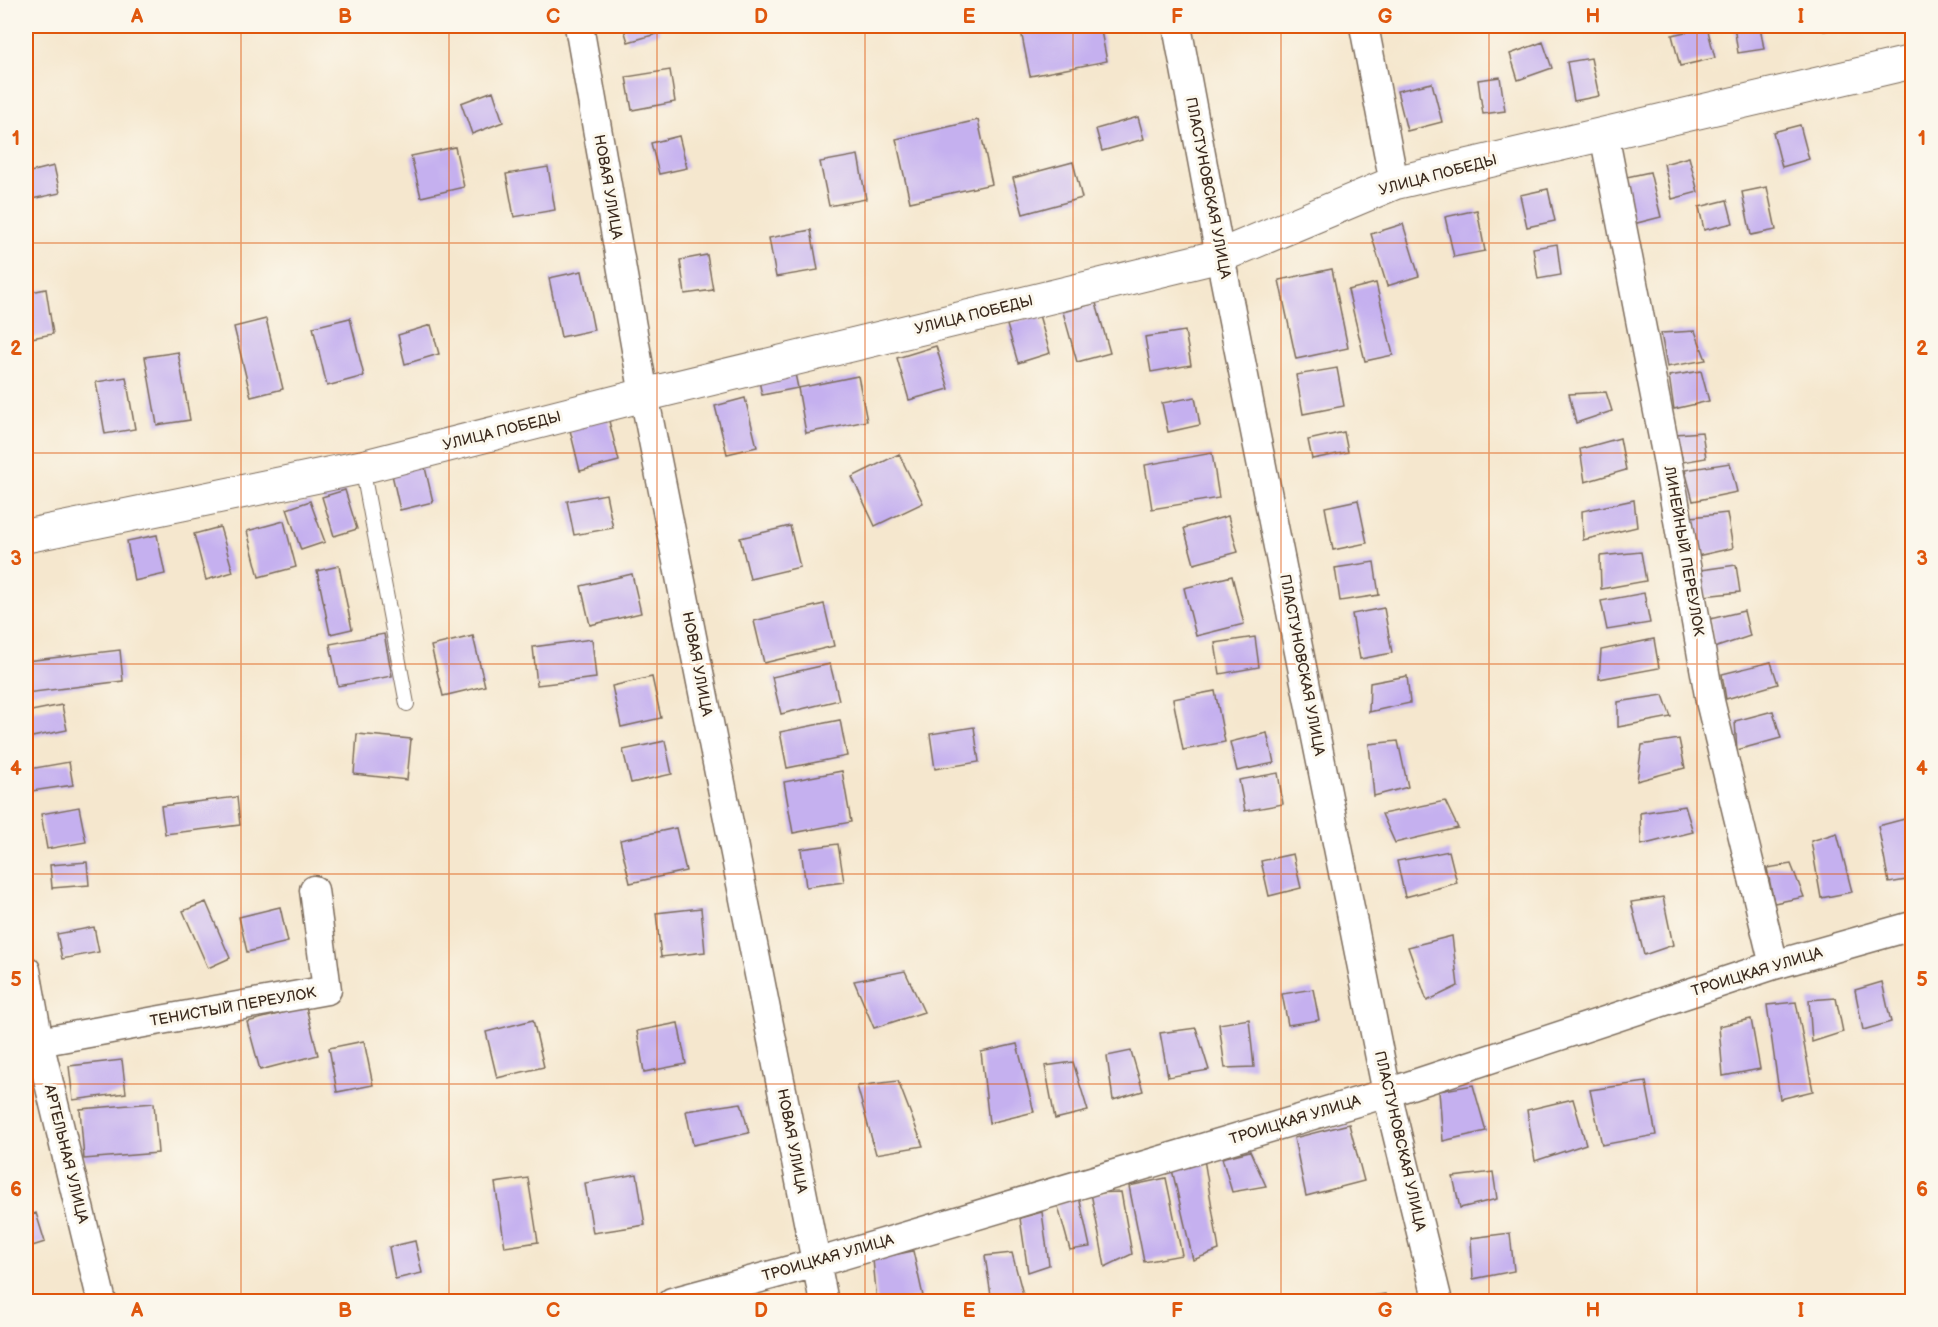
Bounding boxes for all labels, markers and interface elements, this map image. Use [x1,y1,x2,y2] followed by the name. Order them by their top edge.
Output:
[130,5,144,29] text: A
[338,5,352,29] text: B
[546,5,560,29] text: C
[754,5,768,29] text: D
[963,5,976,29] text: E
[1171,5,1183,29] text: F
[1378,5,1393,29] text: G
[1586,5,1600,29] text: H
[1798,5,1804,29] text: I
[1181,96,1235,281] street label: ПЛАСТУНОВСКАЯ УЛИЦА
[12,127,20,151] text: 1
[1918,127,1926,151] text: 1
[589,133,627,242] street label: НОВАЯ УЛИЦА
[1377,150,1499,200] street label: УЛИЦА ПОБЕДЫ
[913,291,1035,339] street label: УЛИЦА ПОБЕДЫ
[10,337,22,361] text: 2
[1916,337,1928,361] text: 2
[441,407,563,455] street label: УЛИЦА ПОБЕДЫ
[1660,463,1708,638] street label: ЛИНЕЙНЫЙ ПЕРЕУЛОК
[10,547,22,571] text: 3
[1916,547,1928,571] text: 3
[1275,573,1329,758] street label: ПЛАСТУНОВСКАЯ УЛИЦА
[678,610,717,719] street label: НОВАЯ УЛИЦА
[10,757,22,781] text: 4
[1916,757,1928,781] text: 4
[1689,943,1826,1001] street label: ТРОИЦКАЯ УЛИЦА
[10,968,22,992] text: 5
[1916,968,1928,992] text: 5
[149,983,318,1031] street label: ТЕНИСТЫЙ ПЕРЕУЛОК
[1370,1049,1430,1234] street label: ПЛАСТУНОВСКАЯ УЛИЦА
[39,1082,93,1226] street label: АРТЕЛЬНАЯ УЛИЦА
[773,1087,812,1196] street label: НОВАЯ УЛИЦА
[1227,1091,1364,1149] street label: ТРОИЦКАЯ УЛИЦА
[10,1178,22,1202] text: 6
[1916,1178,1928,1202] text: 6
[760,1230,897,1286] street label: ТРОИЦКАЯ УЛИЦА
[130,1299,144,1323] text: A
[338,1299,352,1323] text: B
[546,1299,560,1323] text: C
[754,1299,768,1323] text: D
[963,1299,976,1323] text: E
[1171,1299,1183,1323] text: F
[1378,1299,1393,1323] text: G
[1586,1299,1600,1323] text: H
[1798,1299,1804,1323] text: I

